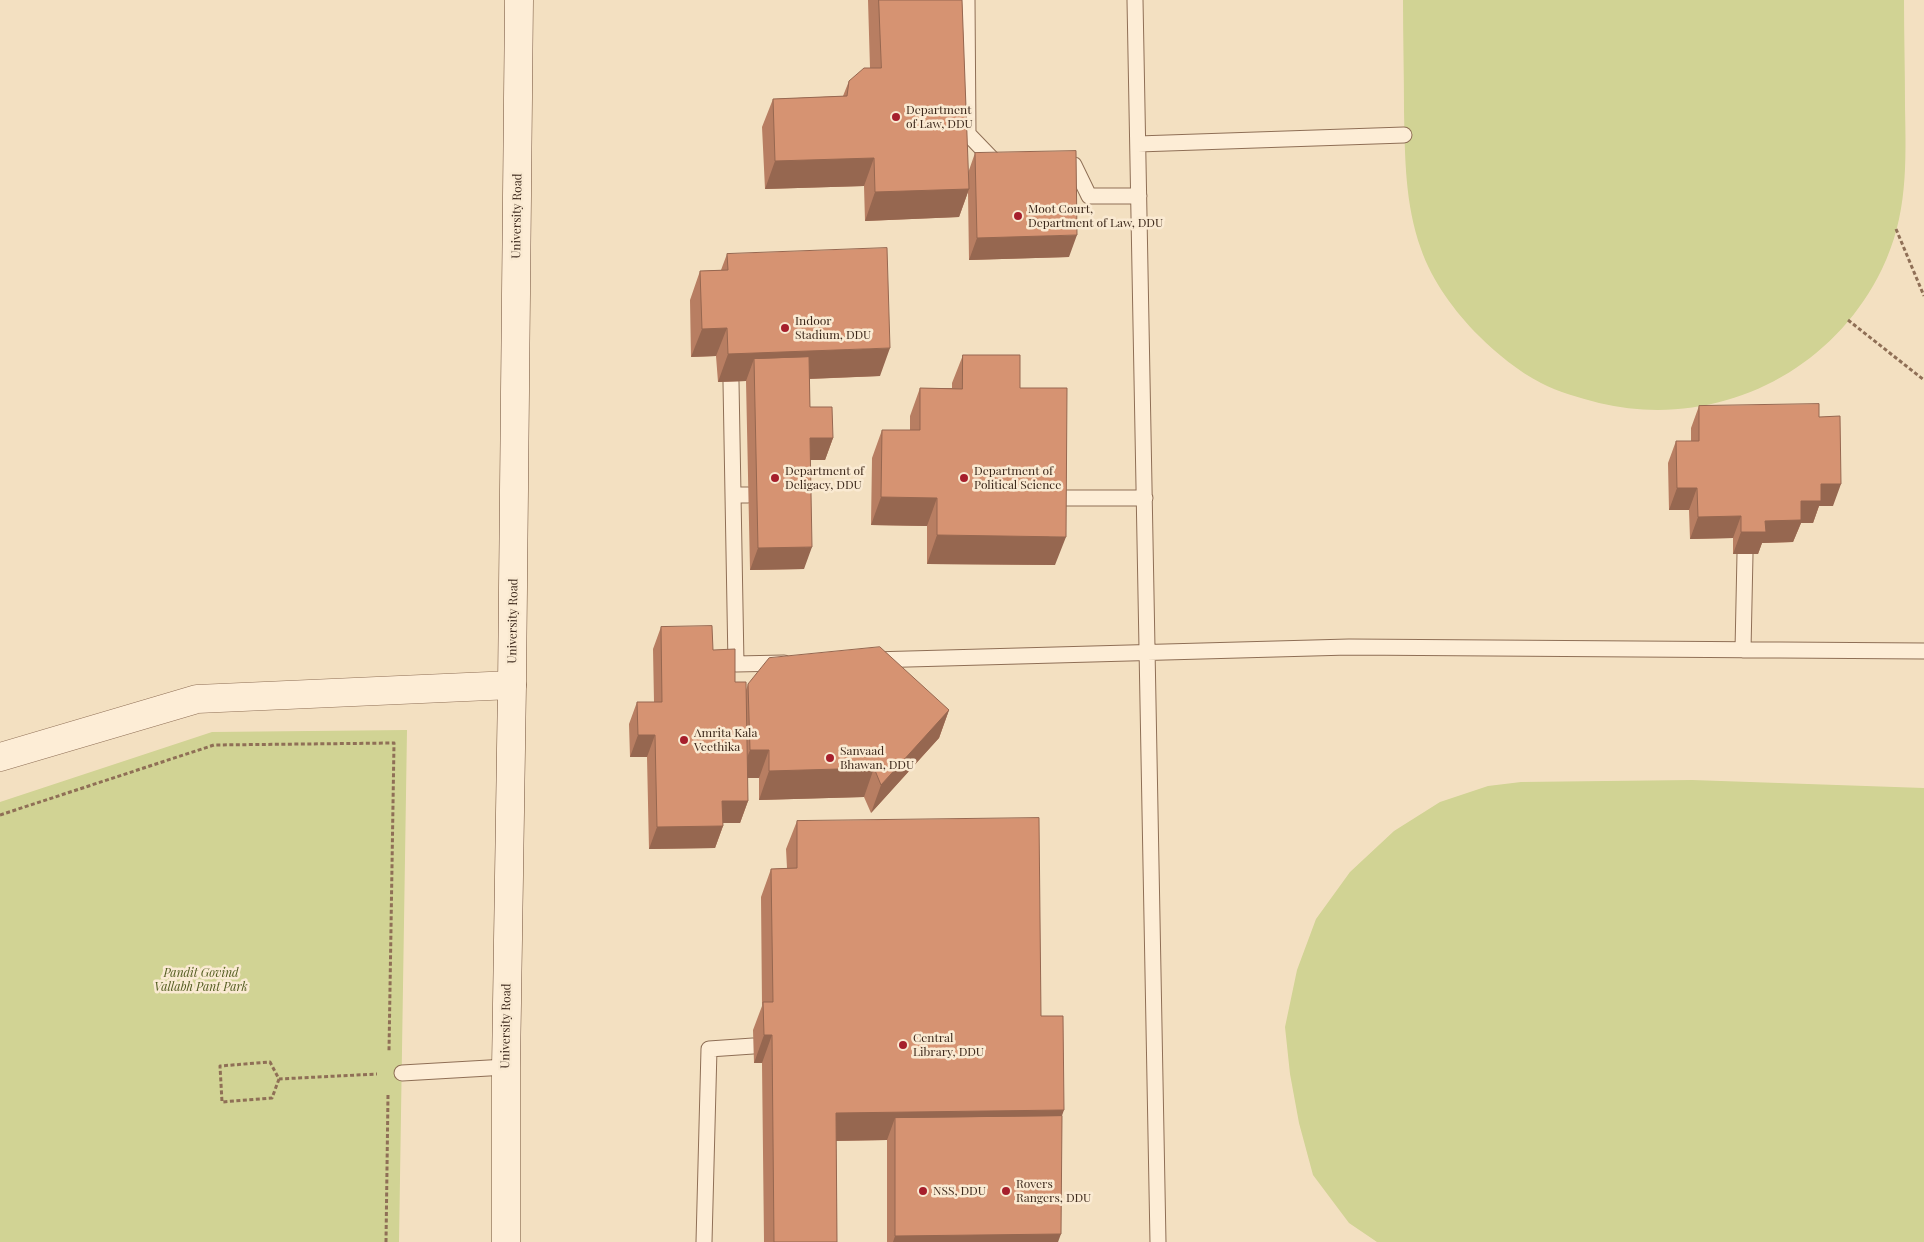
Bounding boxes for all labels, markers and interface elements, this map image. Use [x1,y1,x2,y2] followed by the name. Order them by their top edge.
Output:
[906,103,973,131] place label: Department of Law, DDU
[890,111,902,123] marker: Department of Law, DDU
[509,173,525,259] street label: University Road
[1028,202,1163,230] place label: Moot Court, Department of Law, DDU
[1012,210,1024,222] marker: Moot Court, Department of Law, DDU
[795,314,871,342] place label: Indoor Stadium, DDU
[779,322,791,334] marker: Indoor Stadium, DDU
[785,464,864,492] place label: Department of Deligacy, DDU
[974,464,1061,492] place label: Department of Political Science
[769,472,781,484] marker: Department of Deligacy, DDU
[958,472,970,484] marker: Department of Political Science
[505,578,521,664] street label: University Road
[694,726,758,754] place label: Amrita Kala Veethika
[678,734,690,746] marker: Amrita Kala Veethika
[840,744,914,772] place label: Sanvaad Bhawan, DDU
[824,752,836,764] marker: Sanvaad Bhawan, DDU
[154,966,248,994] park label: Pandit Govind Vallabh Pant Park
[498,983,514,1069] street label: University Road
[913,1031,984,1059] place label: Central Library, DDU
[897,1039,909,1051] marker: Central Library, DDU
[1016,1177,1091,1205] place label: Rovers Rangers, DDU
[933,1184,986,1198] place label: NSS, DDU
[917,1185,929,1197] marker: NSS, DDU
[1000,1185,1012,1197] marker: Rovers Rangers, DDU

